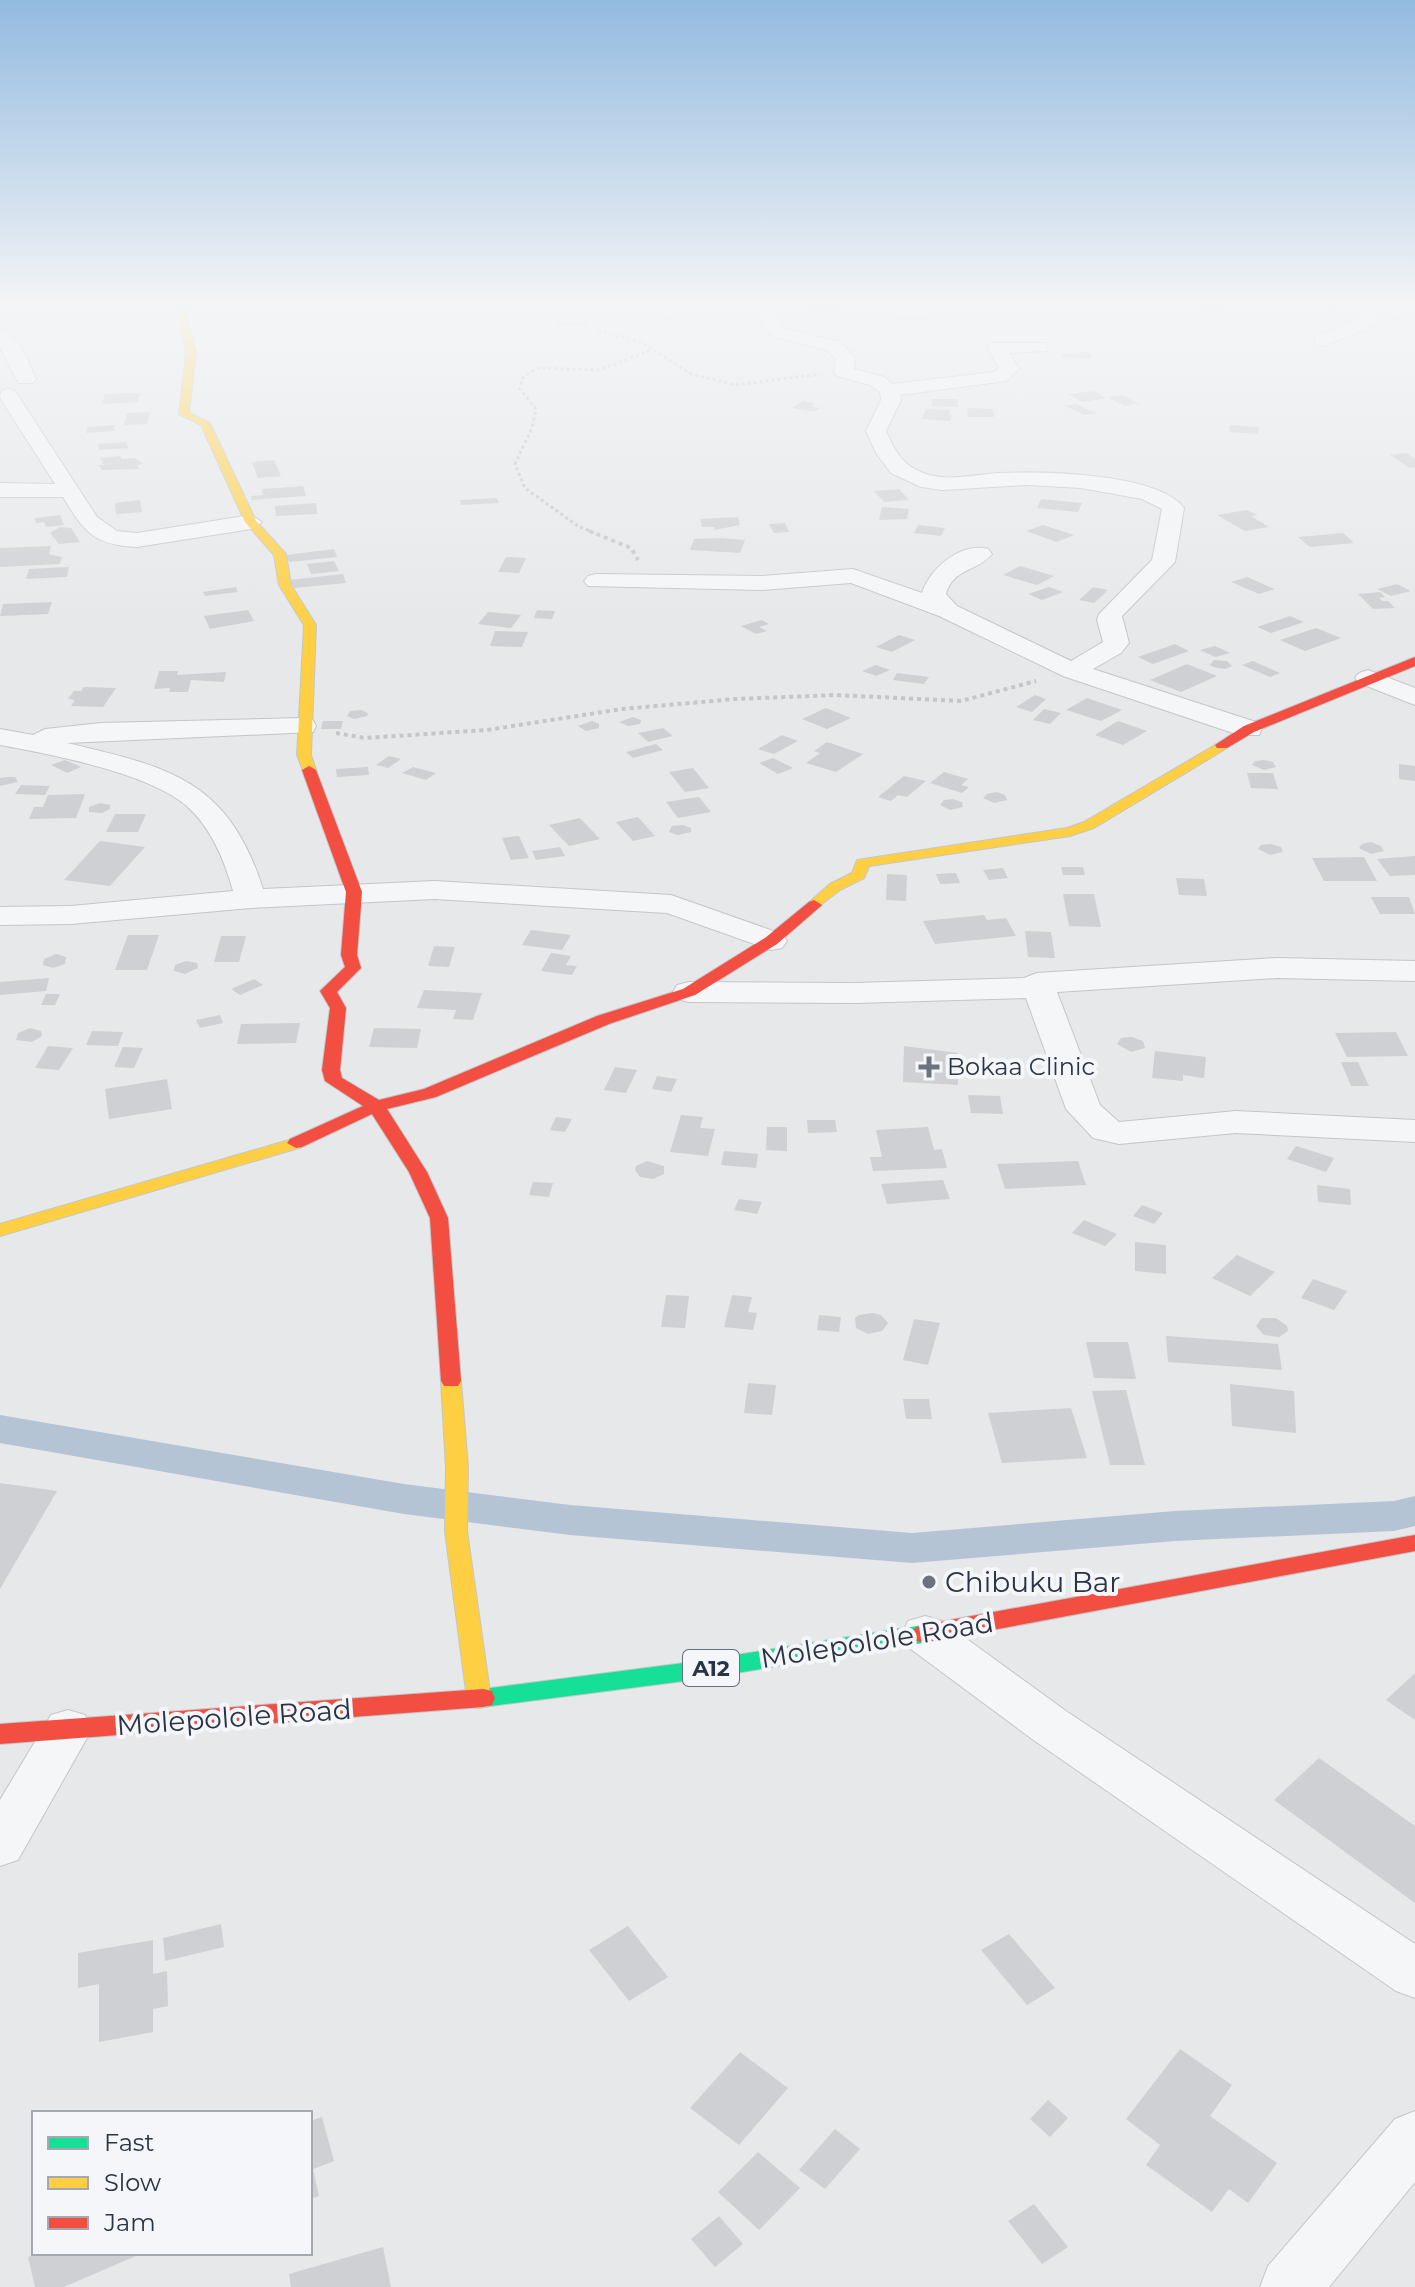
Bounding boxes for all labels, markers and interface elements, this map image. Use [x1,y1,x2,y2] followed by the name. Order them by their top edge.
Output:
[947,1052,1095,1081] place label: Bokaa Clinic
[918,1056,940,1078] marker: Bokaa Clinic
[945,1565,1121,1599] place label: Chibuku Bar
[920,1573,938,1591] marker: Chibuku Bar
[758,1605,996,1675] street label: Molepolole Road
[683,1650,739,1686] road number: A12
[115,1692,353,1742] street label: Molepolole Road
[32,2111,312,2255] legend
[104,2128,155,2157] text: Fast
[104,2168,161,2197] text: Slow
[103,2208,156,2237] text: Jam

